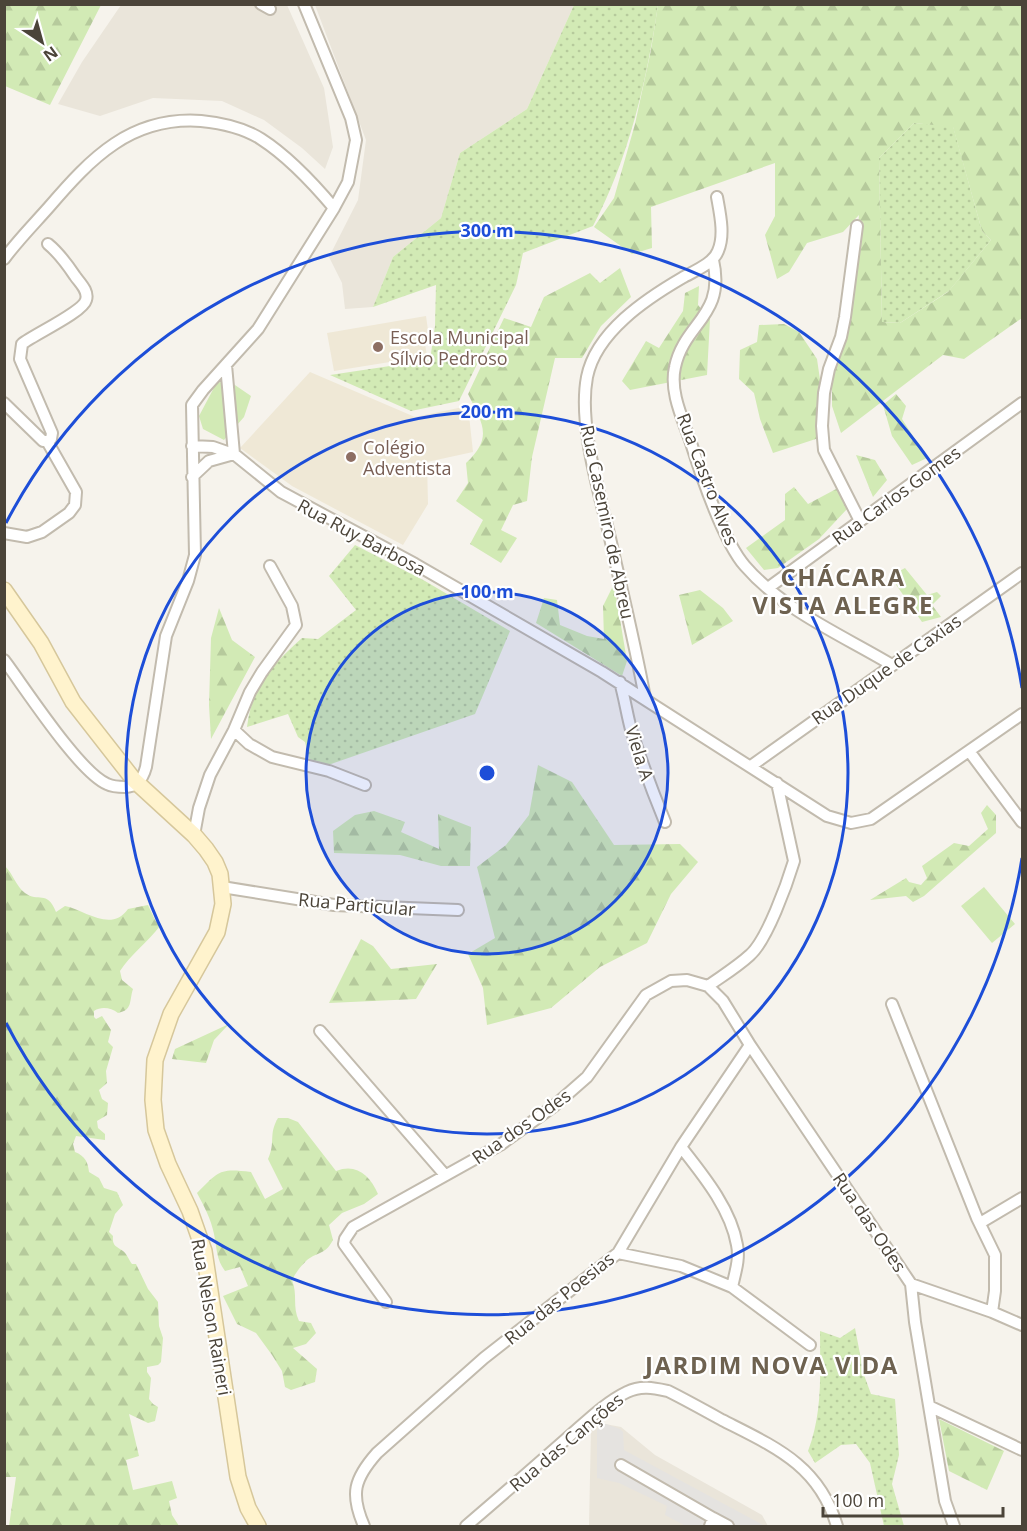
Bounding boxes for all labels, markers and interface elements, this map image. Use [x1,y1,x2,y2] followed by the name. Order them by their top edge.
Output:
[12,12,72,72] north arrow
[39,41,63,67] text: N
[460,218,514,242] text: 300 m
[390,325,529,370] place label: Escola Municipal Sílvio Pedroso
[371,340,385,354] marker: Escola Municipal Sílvio Pedroso
[460,399,514,423] text: 200 m
[672,410,744,548] street label: Rua Castro Alves
[576,423,640,621] street label: Rua Casemiro de Abreu
[363,435,452,480] place label: Colégio Adventista
[827,440,965,550] street label: Rua Carlos Gomes
[344,450,358,464] marker: Colégio Adventista
[294,493,430,581] street label: Rua Ruy Barbosa
[752,560,934,621] district label: CHÁCARA VISTA ALEGRE
[460,579,514,603] text: 100 m
[806,608,966,730] street label: Rua Duque de Caxias
[620,723,660,784] street label: Viela A
[477,763,497,783] centre of rings
[297,887,417,921] street label: Rua Particular
[467,1083,575,1169] street label: Rua dos Odes
[828,1168,912,1276] street label: Rua das Odes
[186,1237,238,1397] street label: Rua Nelson Raineri
[499,1246,619,1350] street label: Rua das Poesias
[643,1348,899,1381] district label: JARDIM NOVA VIDA
[504,1387,628,1497] street label: Rua das Canções
[823,1480,1003,1518] scale bar
[832,1488,884,1512] text: 100 m

